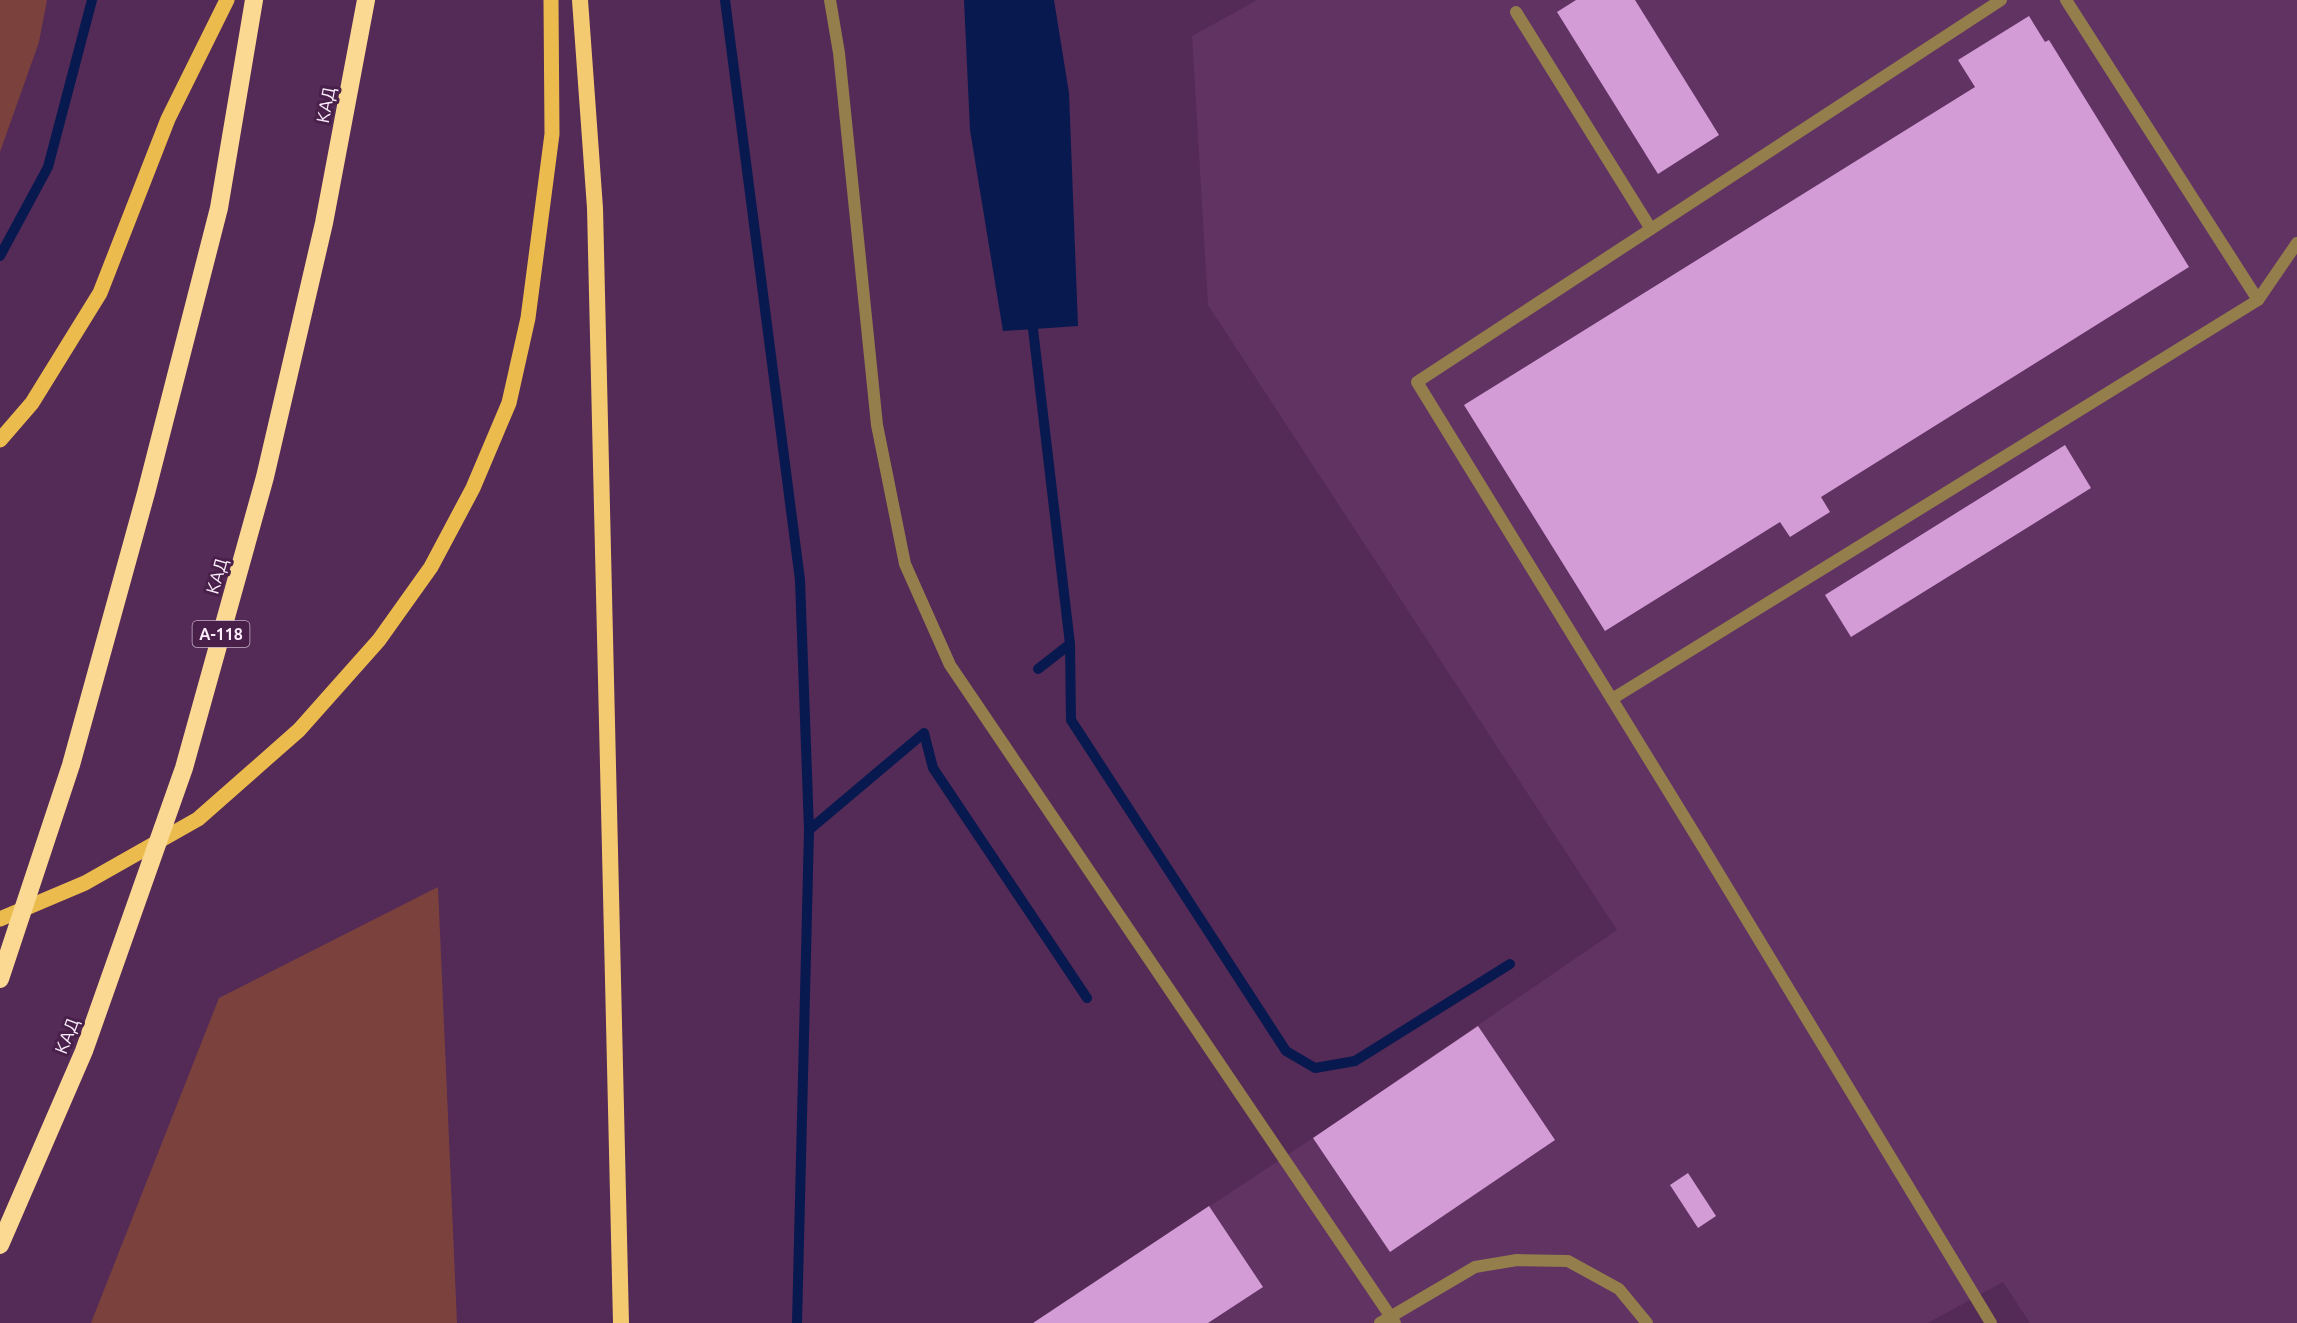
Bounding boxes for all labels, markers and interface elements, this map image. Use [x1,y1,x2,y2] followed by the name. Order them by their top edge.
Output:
[312,85,338,125] street label: КАД
[201,556,231,596] street label: КАД
[192,621,250,647] road number: А-118
[50,1016,82,1056] street label: КАД

